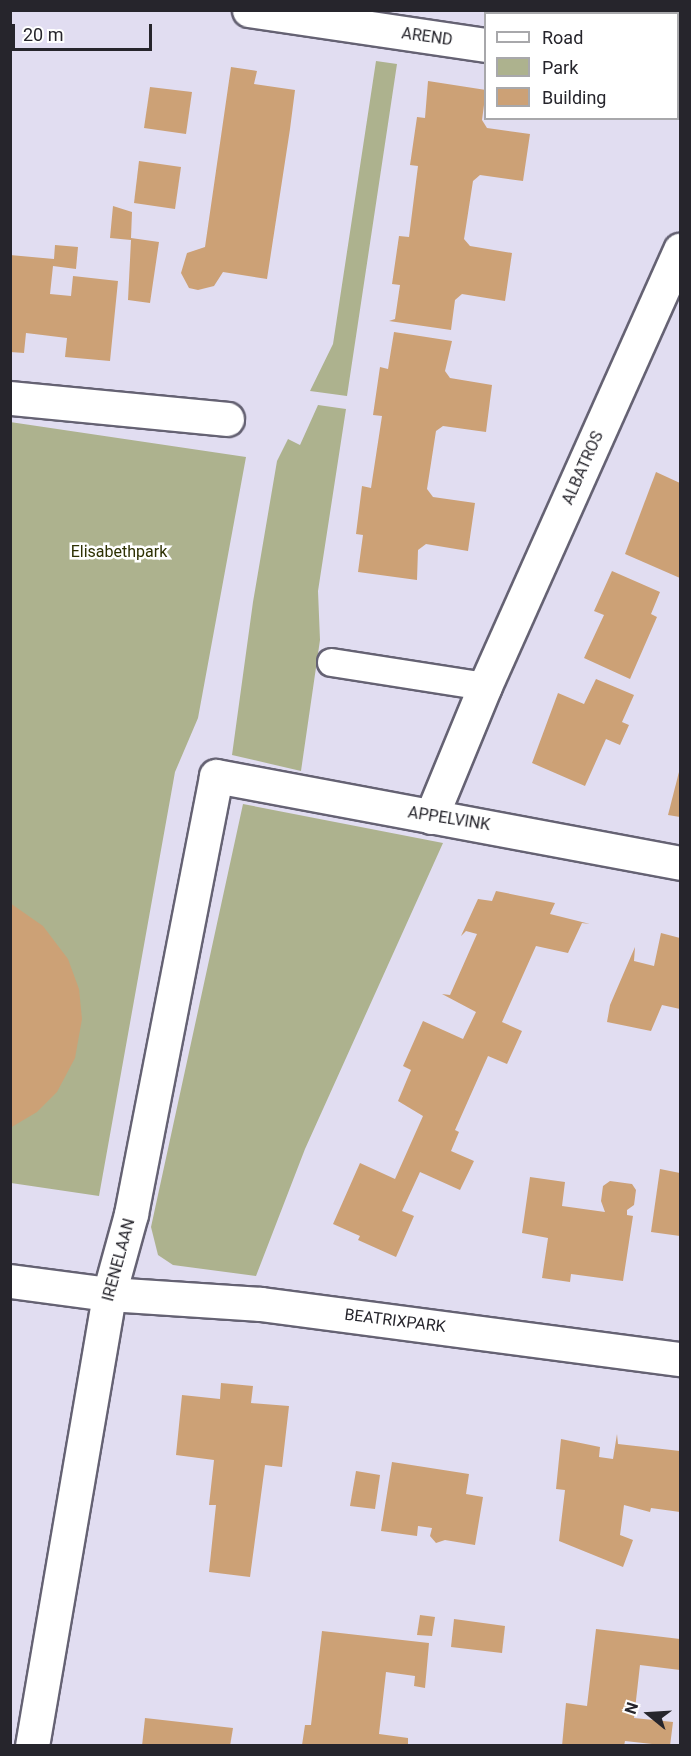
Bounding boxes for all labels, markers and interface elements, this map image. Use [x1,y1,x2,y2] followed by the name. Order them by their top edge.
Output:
[15,12,154,50] scale bar
[484,12,679,120] legend
[23,24,63,45] text: 20 m
[400,24,454,50] street label: AREND
[542,27,583,48] text: Road
[542,57,578,78] text: Park
[542,87,606,108] text: Building
[558,428,608,508] street label: ALBATROS
[71,542,167,562] park label: Elisabethpark
[407,803,491,835] street label: APPELVINK
[99,1217,139,1303] street label: IRENELAAN
[343,1305,447,1337] street label: BEATRIXPARK
[619,1684,679,1744] north arrow
[621,1700,642,1717] text: N

